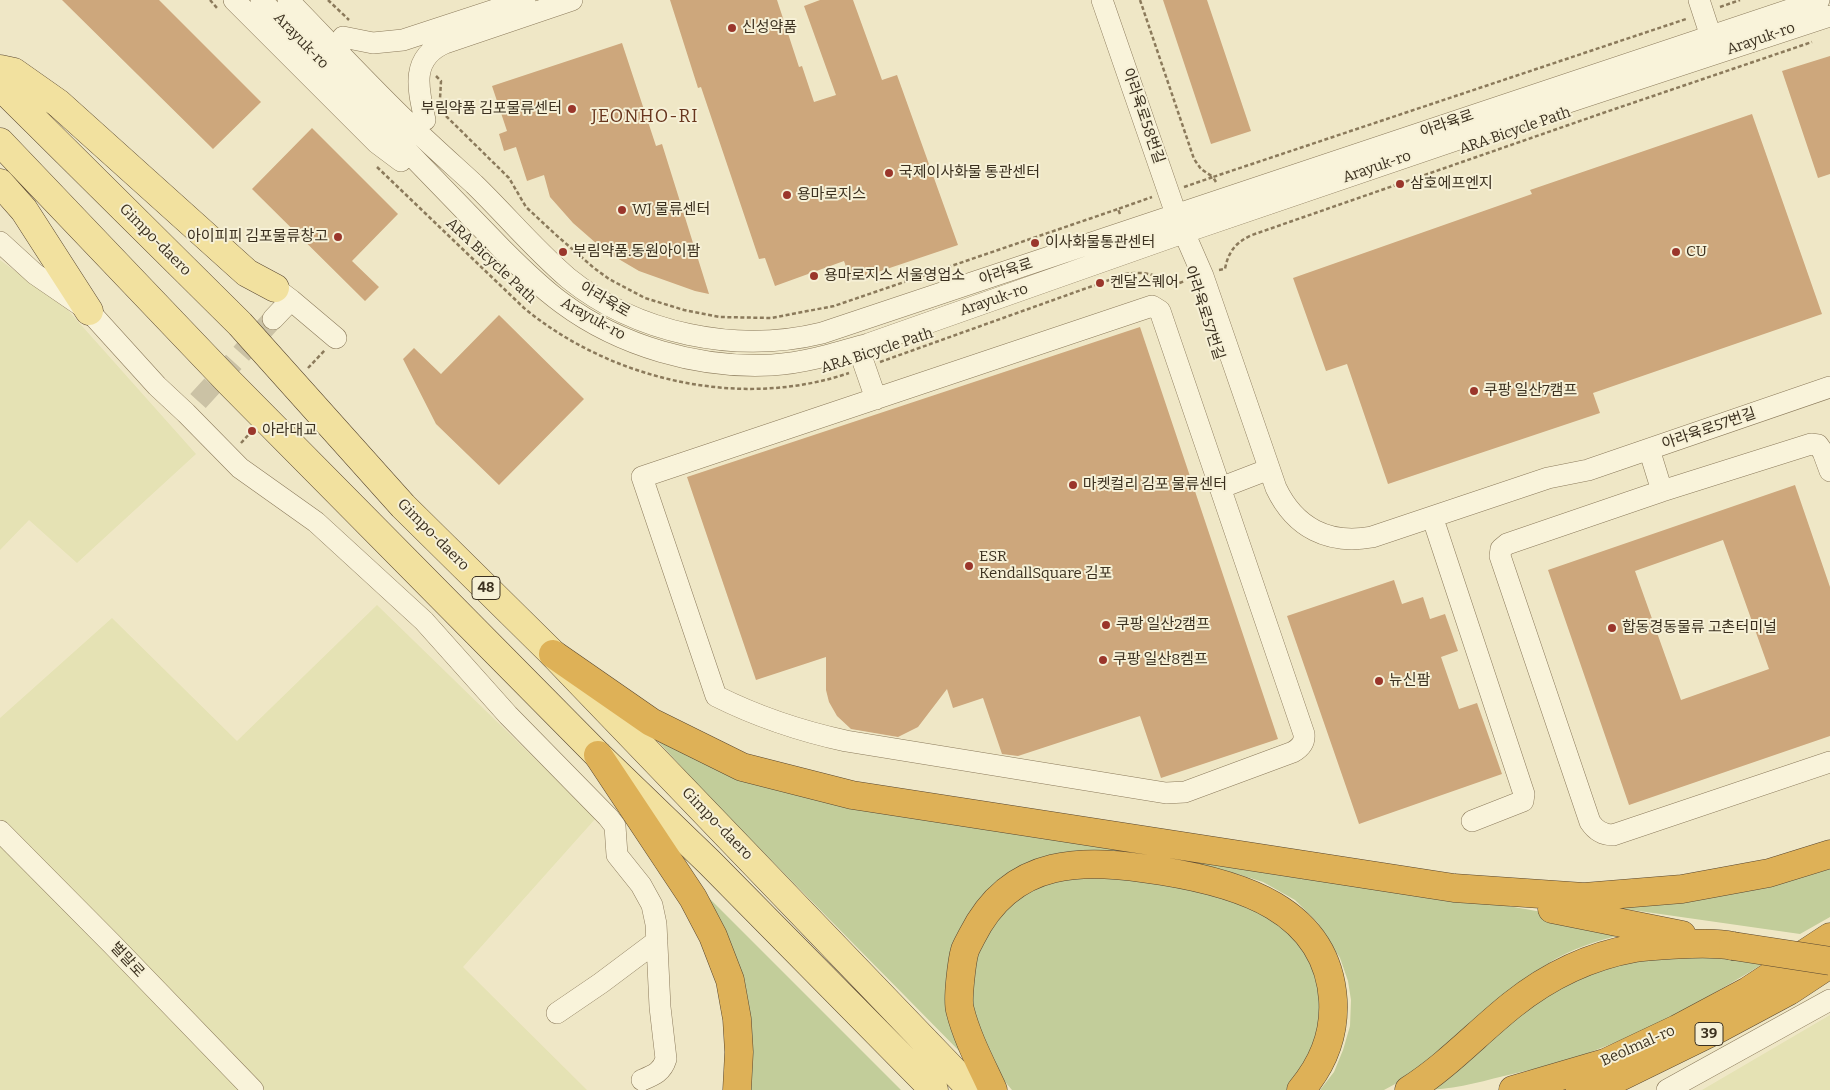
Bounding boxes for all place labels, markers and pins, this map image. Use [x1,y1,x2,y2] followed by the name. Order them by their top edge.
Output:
[742,19,797,37] place label: 신성약품
[726,22,738,34] marker: 신성약품
[421,100,562,118] place label: 부림약품 김포물류센터
[566,103,578,115] marker: 부림약품 김포물류센터
[899,164,1040,182] place label: 국제이사화물 통관센터
[883,167,895,179] marker: 국제이사화물 통관센터
[1410,175,1493,193] place label: 삼호에프엔지
[1394,178,1406,190] marker: 삼호에프엔지
[797,186,866,204] place label: 용마로지스
[781,189,793,201] marker: 용마로지스
[632,201,710,219] place label: WJ 물류센터
[616,204,628,216] marker: WJ 물류센터
[187,228,328,246] place label: 아이피피 김포물류창고
[332,231,344,243] marker: 아이피피 김포물류창고
[1045,234,1155,252] place label: 이사화물통관센터
[1029,237,1041,249] marker: 이사화물통관센터
[573,243,700,261] place label: 부림약품.동원아이팜
[1686,243,1707,261] place label: CU
[557,246,569,258] marker: 부림약품.동원아이팜
[1670,246,1682,258] marker: CU
[824,267,965,285] place label: 용마로지스 서울영업소
[808,270,820,282] marker: 용마로지스 서울영업소
[1110,274,1179,292] place label: 켄달스퀘어
[1094,277,1106,289] marker: 켄달스퀘어
[1484,382,1577,400] place label: 쿠팡 일산7캠프
[1468,385,1480,397] marker: 쿠팡 일산7캠프
[262,422,317,440] place label: 아라대교
[246,425,258,437] marker: 아라대교
[1083,476,1227,494] place label: 마켓컬리 김포 물류센터
[1067,479,1079,491] marker: 마켓컬리 김포 물류센터
[979,548,1112,583] place label: ESR KendallSquare 김포
[963,560,975,572] marker: ESR KendallSquare 김포
[1116,616,1210,634] place label: 쿠팡 일산2캠프
[1100,619,1112,631] marker: 쿠팡 일산2캠프
[1622,619,1777,637] place label: 합동경동물류 고촌터미널
[1606,622,1618,634] marker: 합동경동물류 고촌터미널
[1113,651,1208,669] place label: 쿠팡 일산8켐프
[1097,654,1109,666] marker: 쿠팡 일산8켐프
[1389,672,1430,690] place label: 뉴신팜
[1373,675,1385,687] marker: 뉴신팜

